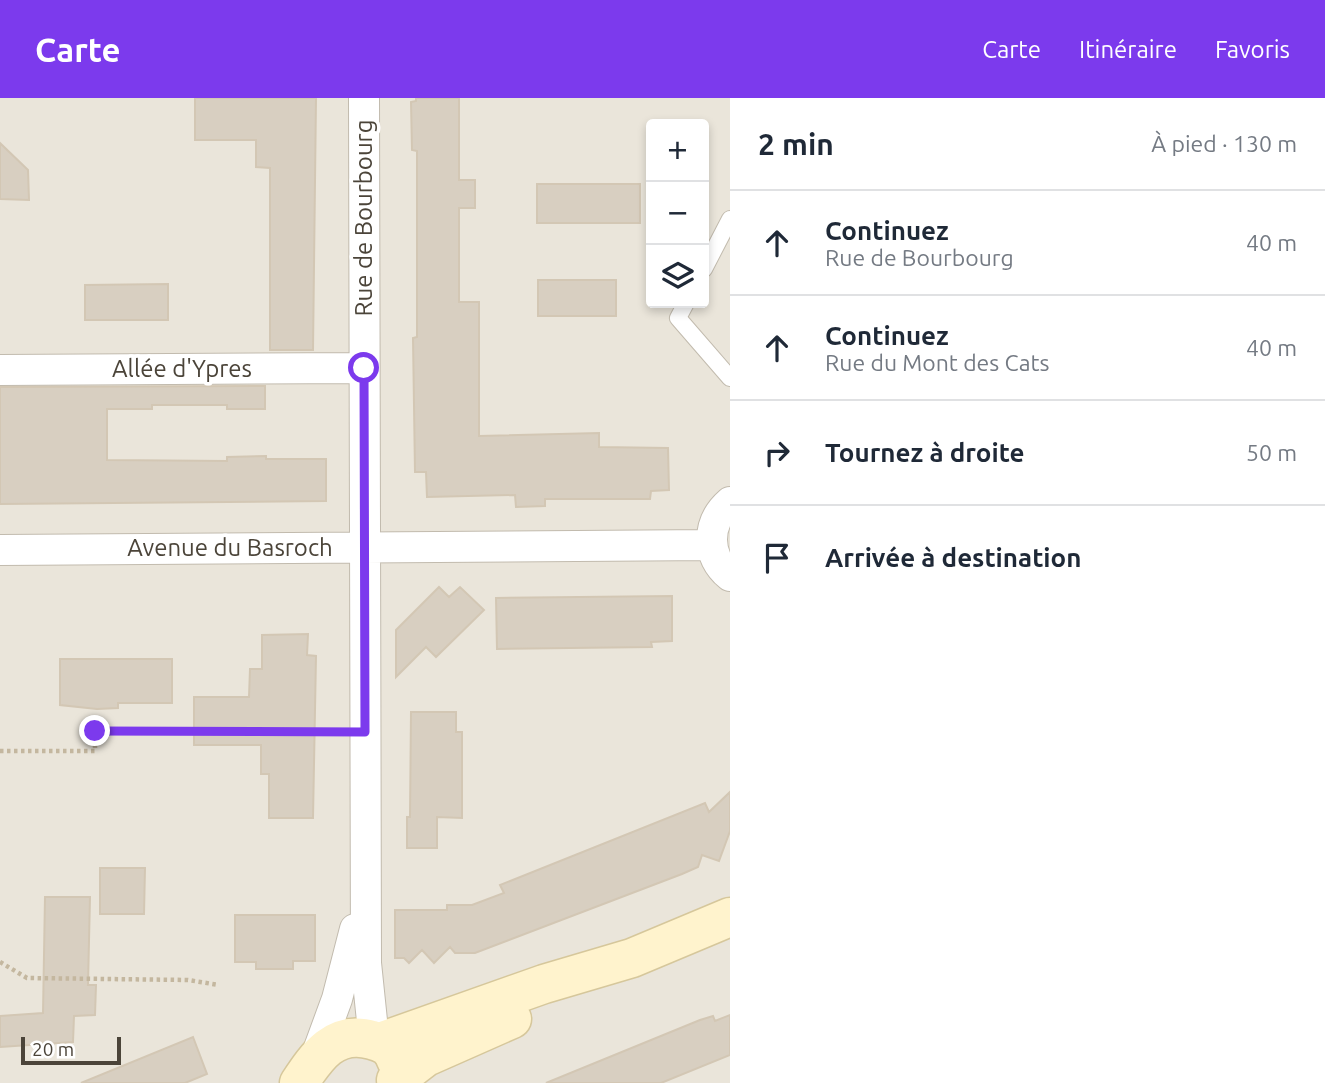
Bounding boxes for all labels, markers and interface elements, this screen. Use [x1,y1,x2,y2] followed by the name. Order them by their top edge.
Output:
[35,31,121,68] text: Carte
[982,36,1041,63] text: Carte
[1079,36,1177,63] text: Itinéraire
[1215,36,1290,63] text: Favoris
[646,119,709,308] map controls
[646,119,709,182] button: +
[350,120,377,316] street label: Rue de Bourbourg
[758,127,834,161] text: 2 min
[1151,131,1297,156] text: À pied · 130 m
[646,182,709,245] button: −
[825,216,949,245] text: Continuez
[758,224,796,262] icon: ahead
[1246,230,1297,255] text: 40 m
[646,245,709,308] button: layers
[825,245,1014,270] text: Rue de Bourbourg
[825,321,949,350] text: Continuez
[758,329,796,367] icon: ahead
[1246,335,1297,360] text: 40 m
[825,350,1050,375] text: Rue du Mont des Cats
[348,352,379,383] route start
[112,355,252,382] street label: Allée d'Ypres
[758,434,796,472] icon: right
[825,438,1024,467] text: Tournez à droite
[1246,440,1297,465] text: 50 m
[127,534,333,561] street label: Avenue du Basroch
[758,539,796,577] icon: arrive
[825,543,1081,572] text: Arrivée à destination
[79,715,110,746] route end
[21,1034,121,1066] scale bar
[32,1038,74,1060] text: 20 m

